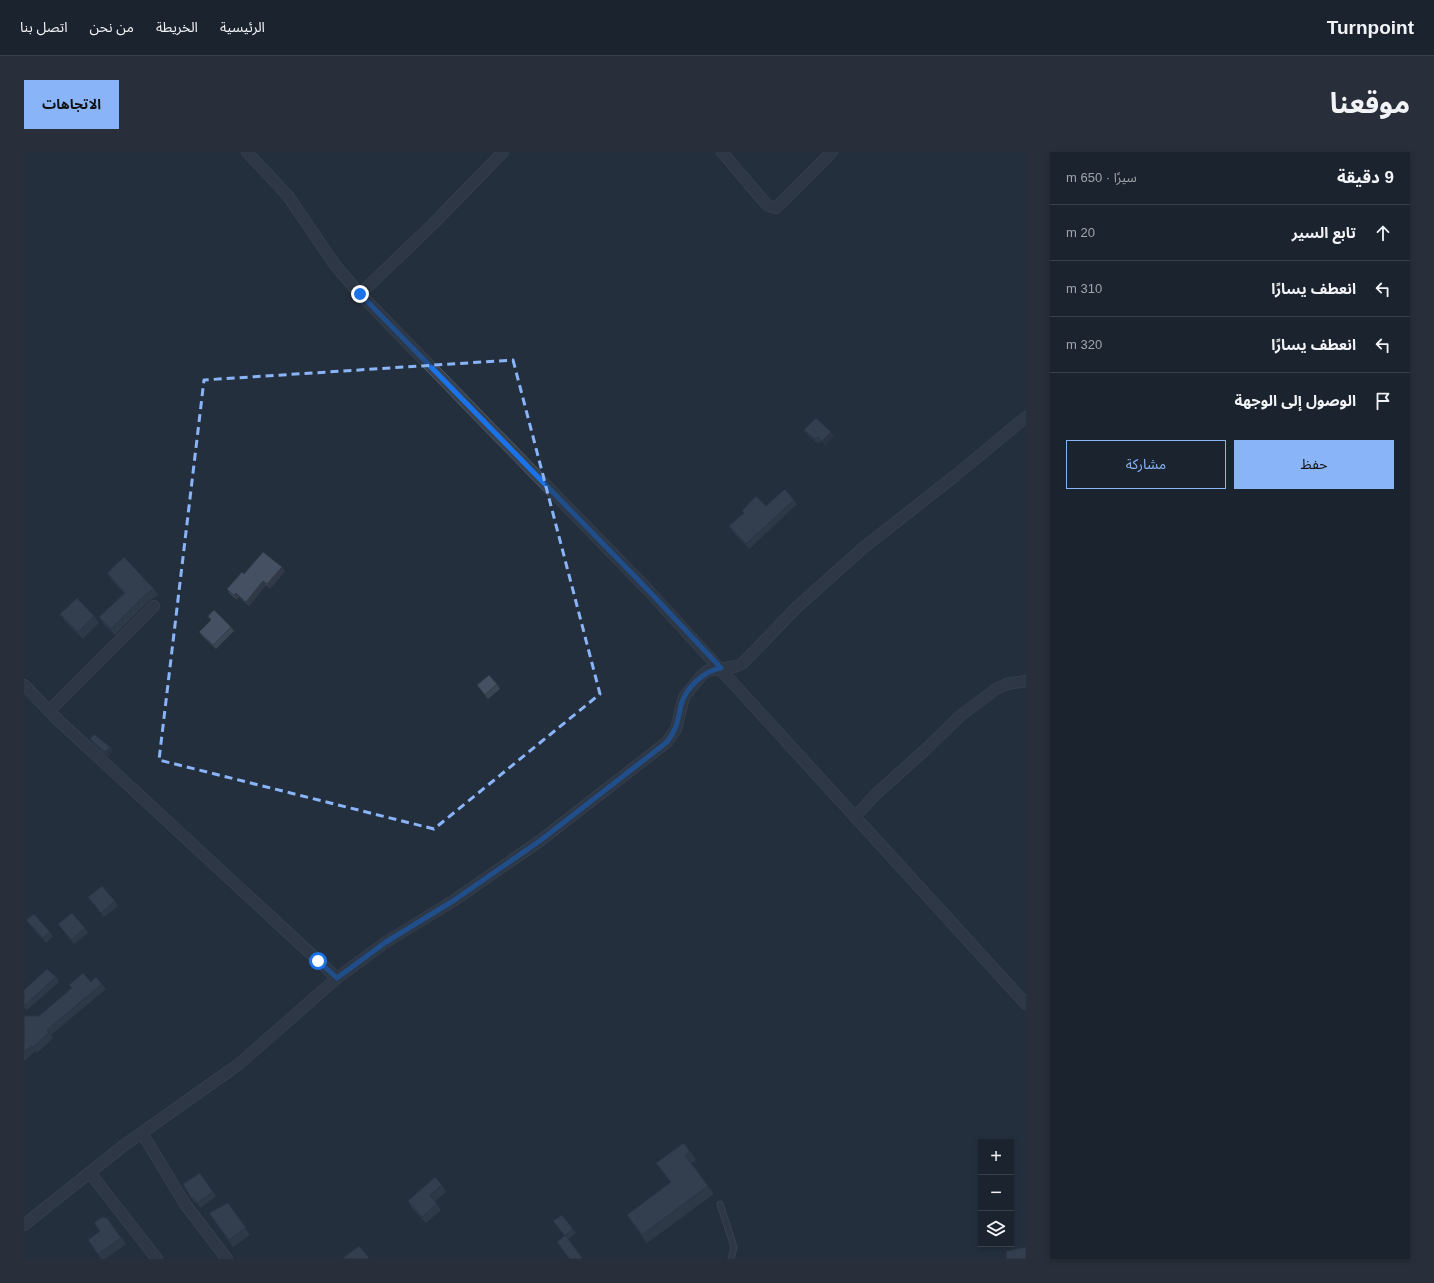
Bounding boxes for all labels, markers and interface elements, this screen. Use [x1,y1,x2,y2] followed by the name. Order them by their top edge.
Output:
[1327,17,1414,38] text: Turnpoint
[20,19,68,35] text: اتصل بنا
[90,19,134,35] text: من نحن
[156,19,198,35] text: الخريطة
[220,19,265,35] text: الرئيسية
[24,80,119,129] button: الاتجاهات
[1330,88,1410,119] text: موقعنا
[1337,168,1394,187] text: 9 دقيقة
[1066,170,1137,185] text: سيرًا · 650 m
[1372,222,1394,244] icon: ahead
[1292,224,1356,241] text: تابع السير
[1066,225,1095,240] text: 20 m
[1372,278,1394,300] icon: left
[1271,280,1356,297] text: انعطف يسارًا
[1066,281,1102,296] text: 310 m
[351,285,369,303] route end
[1372,334,1394,356] icon: left
[1271,336,1356,353] text: انعطف يسارًا
[1066,337,1102,352] text: 320 m
[1372,390,1394,412] icon: arrive
[1234,392,1356,409] text: الوصول إلى الوجهة
[1066,440,1226,489] button: مشاركة
[1234,440,1394,489] button: حفظ
[309,952,327,970] route start
[978,1139,1014,1247] map controls
[978,1139,1014,1175] button: +
[978,1175,1014,1211] button: −
[978,1211,1014,1247] button: layers

